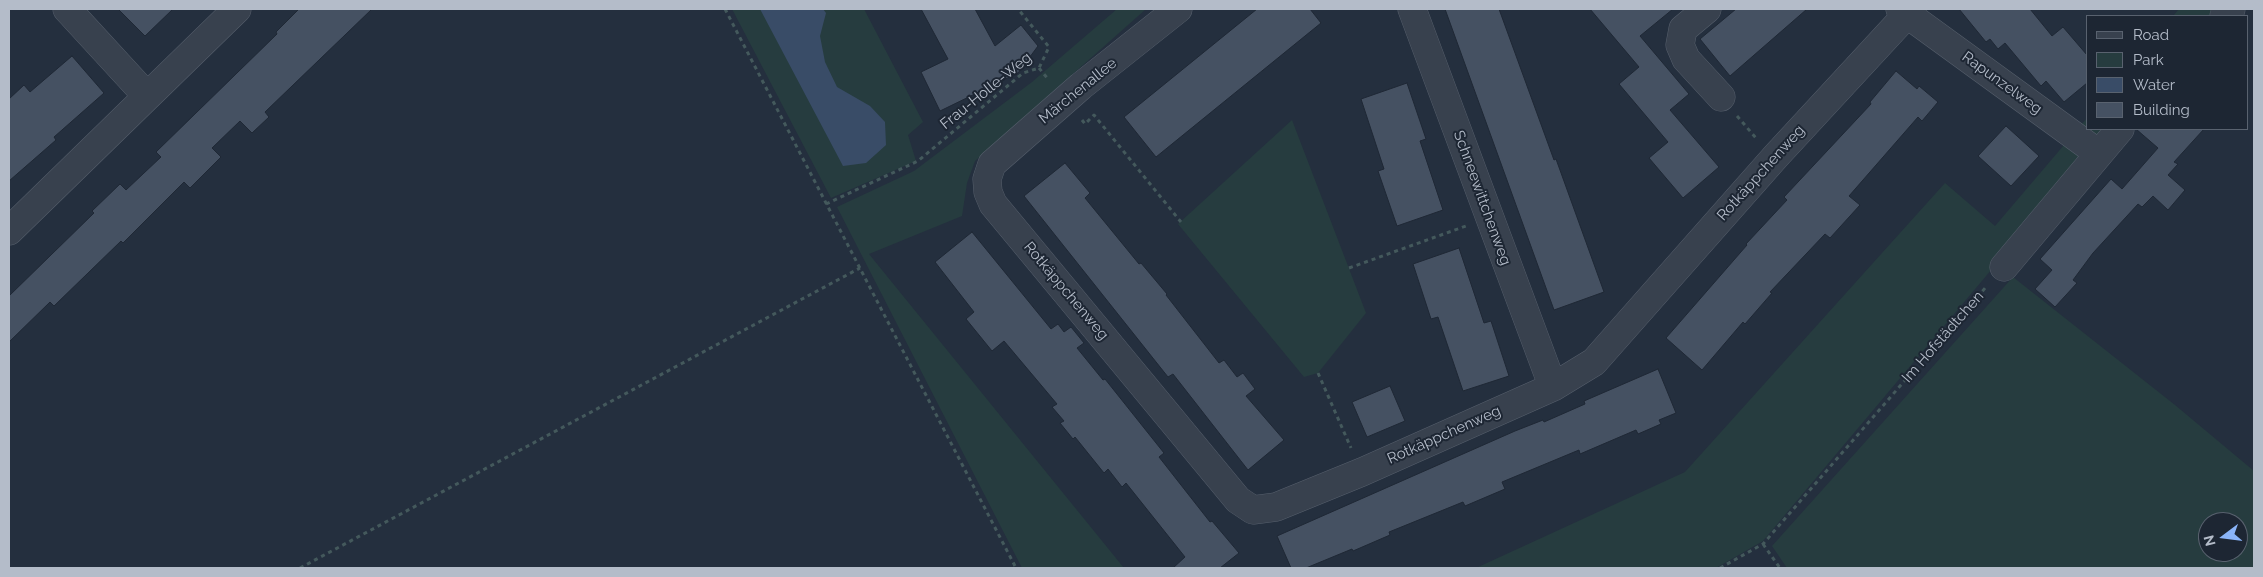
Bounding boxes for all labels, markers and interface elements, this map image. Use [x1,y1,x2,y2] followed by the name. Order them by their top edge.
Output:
[2086,15,2248,130] legend
[2133,26,2169,44] text: Road
[1958,48,2046,118] street label: Rapunzelweg
[937,49,1035,133] street label: Frau-Holle-Weg
[2133,51,2164,69] text: Park
[1036,54,1120,128] street label: Märchenallee
[2133,76,2175,94] text: Water
[2133,101,2190,119] text: Building
[1713,122,1809,224] street label: Rotkäppchenweg
[1449,128,1515,268] street label: Schneewittchenweg
[1020,238,1112,344] street label: Rotkäppchenweg
[1898,288,1988,386] street label: Im Hofstädtchen
[1384,402,1504,468] street label: Rotkäppchenweg
[2198,512,2248,562] north arrow
[2200,533,2219,548] text: N

